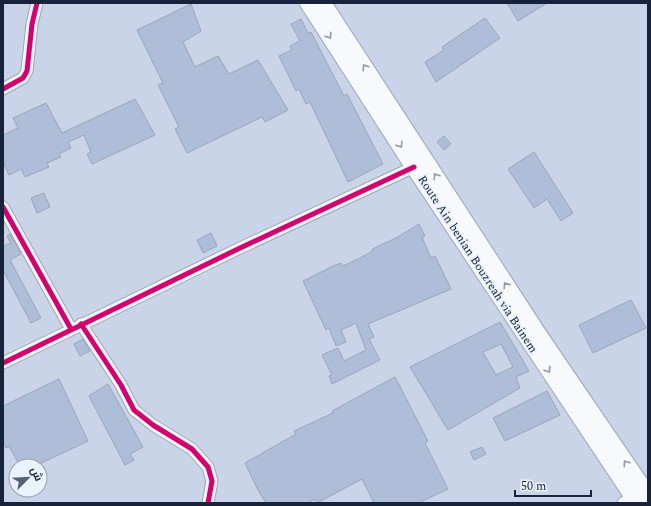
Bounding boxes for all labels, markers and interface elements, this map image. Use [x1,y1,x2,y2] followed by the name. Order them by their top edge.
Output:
[324,32,332,39] one-way arrow
[362,64,370,71] one-way arrow
[395,141,402,148] one-way arrow
[413,172,542,357] street label: Route Ain benian Bouzreah via Bainem
[433,173,440,180] one-way arrow
[503,282,511,289] one-way arrow
[544,366,551,373] one-way arrow
[8,458,48,498] north arrow
[624,460,631,467] one-way arrow
[26,464,47,484] text: ش
[515,472,591,498] scale bar
[521,477,546,496] text: 50 m

